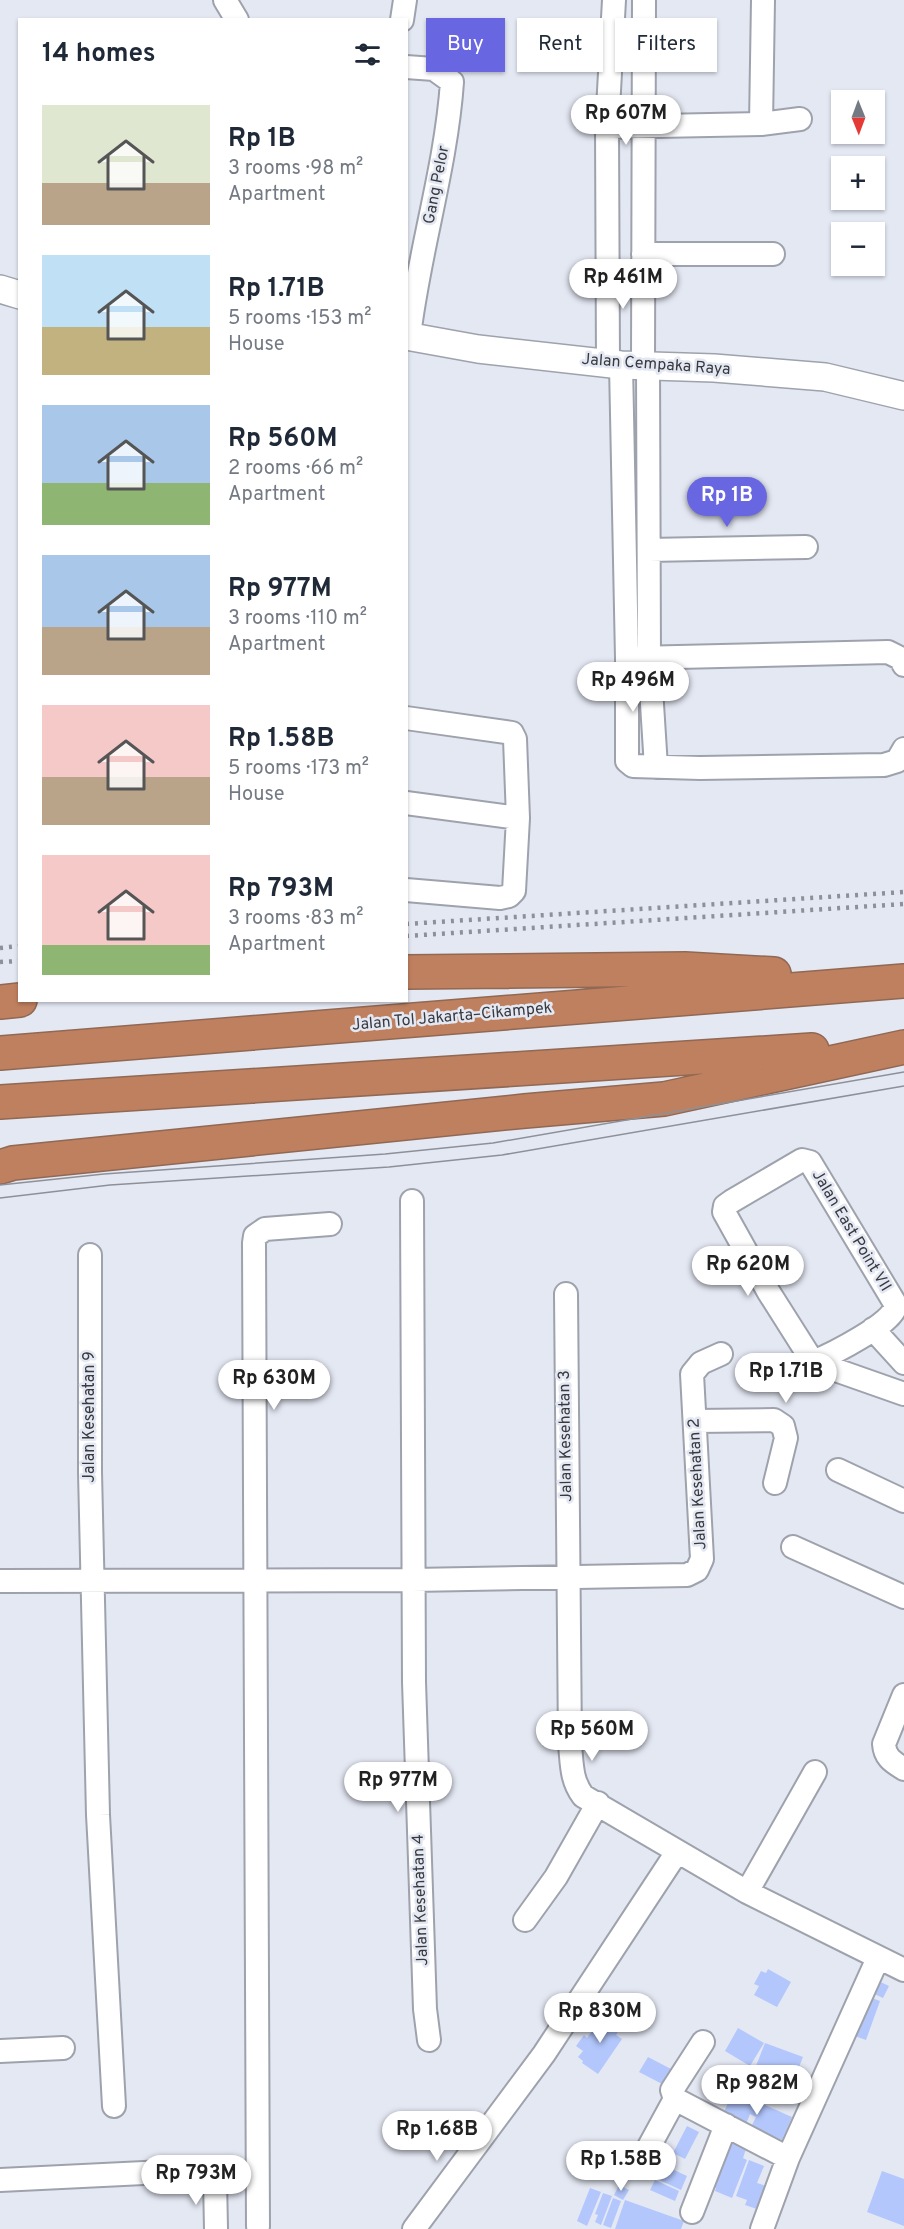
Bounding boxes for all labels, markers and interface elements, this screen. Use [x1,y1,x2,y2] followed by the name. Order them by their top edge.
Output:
[426,18,505,72] chip: Buy
[517,18,603,72] chip: Rent
[615,18,717,72] chip: Filters
[42,38,156,71] text: 14 homes
[351,38,384,71] icon: filters
[831,90,885,144] north arrow
[831,90,885,276] map controls
[571,95,681,146] pin: Rp 607M
[585,101,667,127] text: Rp 607M
[228,123,296,156] text: Rp 1B
[90,129,162,201] icon: home
[420,144,454,226] street label: Gang Pelor
[228,156,363,182] text: 3 rooms · 98 m²
[831,156,885,210] button: +
[228,182,326,208] text: Apartment
[831,222,885,276] button: −
[568,259,678,310] pin: Rp 461M
[583,265,663,291] text: Rp 461M
[228,273,325,306] text: Rp 1.71B
[90,279,162,351] icon: home
[228,306,371,332] text: 5 rooms · 153 m²
[228,332,284,358] text: House
[581,350,731,380] street label: Jalan Cempaka Raya
[228,423,337,456] text: Rp 560M
[90,429,162,501] icon: home
[228,456,363,482] text: 2 rooms · 66 m²
[685,477,769,528] pin: Rp 1B
[228,482,326,508] text: Apartment
[701,483,753,509] text: Rp 1B
[228,573,332,606] text: Rp 977M
[90,579,162,651] icon: home
[228,606,367,632] text: 3 rooms · 110 m²
[228,632,326,658] text: Apartment
[578,662,688,713] pin: Rp 496M
[591,668,675,694] text: Rp 496M
[228,723,334,756] text: Rp 1.58B
[90,729,162,801] icon: home
[228,756,369,782] text: 5 rooms · 173 m²
[228,782,284,808] text: House
[228,873,334,906] text: Rp 793M
[90,879,162,951] icon: home
[228,906,363,932] text: 3 rooms · 83 m²
[228,932,326,958] text: Apartment
[351,998,553,1036] street label: Jalan Tol Jakarta–Cikampek
[807,1167,895,1295] street label: Jalan East Point VII
[693,1246,803,1297] pin: Rp 620M
[706,1252,790,1278] text: Rp 620M
[80,1351,100,1483] street label: Jalan Kesehatan 9
[724,1353,848,1404] pin: Rp 1.71B
[749,1359,823,1385] text: Rp 1.71B
[219,1360,329,1411] pin: Rp 630M
[232,1366,316,1392] text: Rp 630M
[555,1370,577,1502] street label: Jalan Kesehatan 3
[685,1418,711,1550] street label: Jalan Kesehatan 2
[537,1711,647,1762] pin: Rp 560M
[550,1717,634,1743] text: Rp 560M
[343,1762,453,1813] pin: Rp 977M
[358,1768,438,1794] text: Rp 977M
[409,1834,433,1966] street label: Jalan Kesehatan 4
[545,1993,655,2044] pin: Rp 830M
[558,1999,642,2025] text: Rp 830M
[702,2065,812,2116] pin: Rp 982M
[715,2071,799,2097] text: Rp 982M
[375,2111,499,2162] pin: Rp 1.68B
[396,2117,478,2143] text: Rp 1.68B
[559,2141,683,2192] pin: Rp 1.58B
[580,2147,662,2173] text: Rp 1.58B
[141,2155,251,2206] pin: Rp 793M
[155,2161,237,2187] text: Rp 793M

